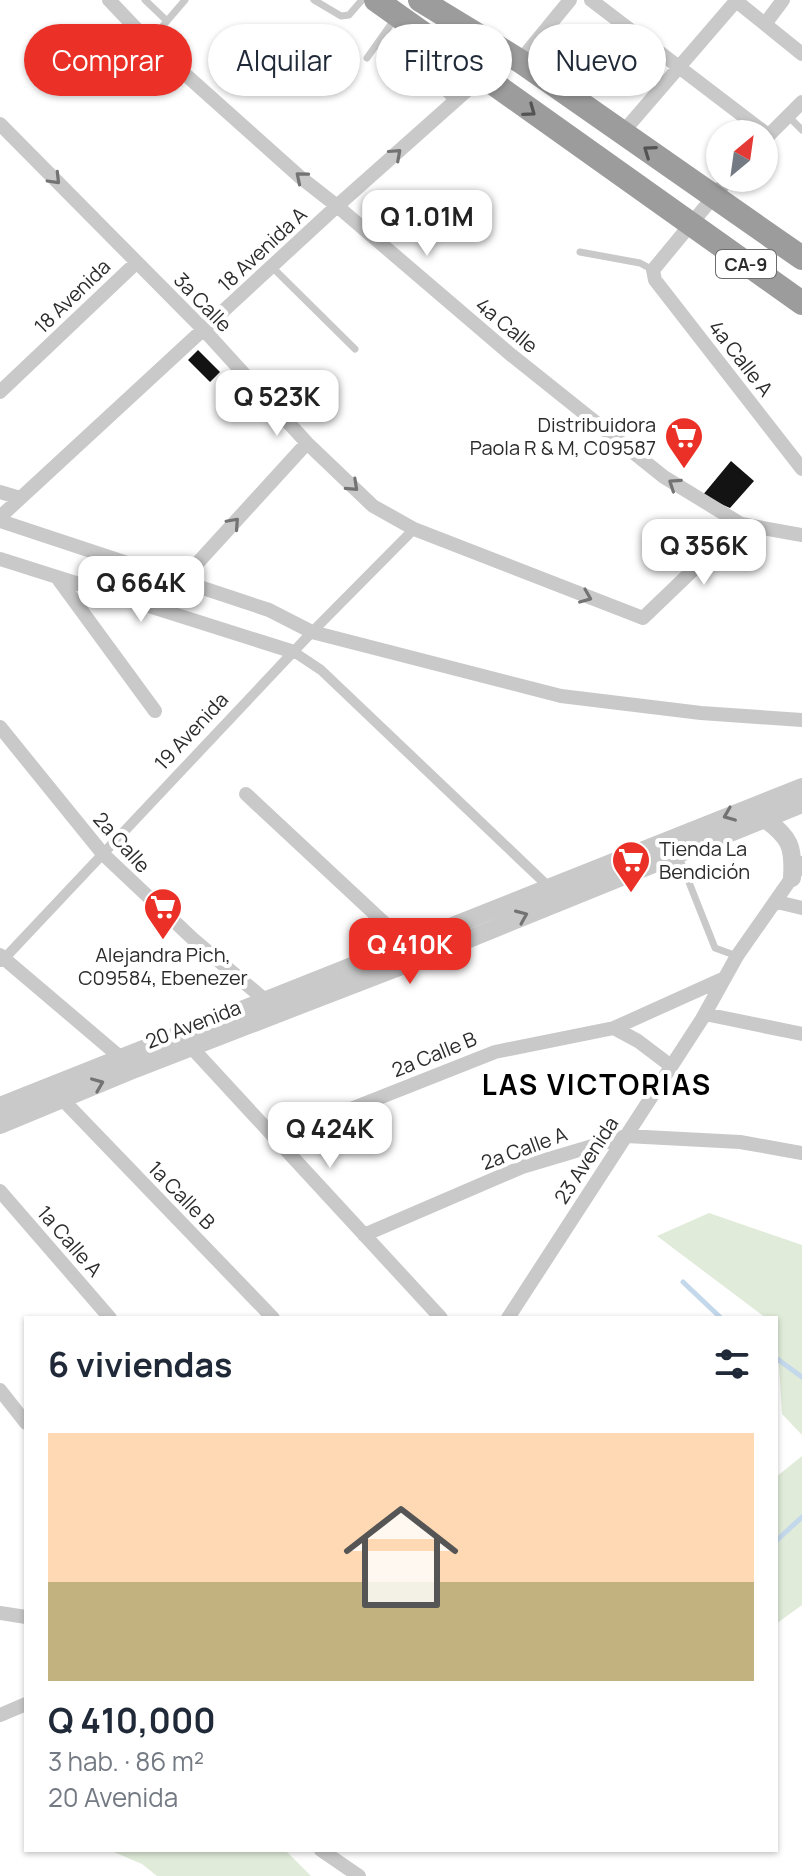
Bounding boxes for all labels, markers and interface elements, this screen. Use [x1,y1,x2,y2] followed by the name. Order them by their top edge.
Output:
[24,24,192,96] chip: Comprar
[208,24,360,96] chip: Alquilar
[376,24,512,96] chip: Filtros
[528,24,666,96] chip: Nuevo
[522,101,536,116] one-way arrow
[706,120,778,192] north arrow
[706,120,778,192] map controls
[644,146,658,161] one-way arrow
[386,149,401,163] one-way arrow
[45,170,60,184] one-way arrow
[295,172,310,186] one-way arrow
[353,190,501,258] pin: Q 1.01M
[380,198,474,234] text: Q 1.01M
[212,201,313,297] street label: 18 Avenida A
[716,250,776,278] road number: CA-9
[28,253,116,339] street label: 18 Avenida
[168,267,238,337] street label: 3a Calle
[470,291,544,359] street label: 4a Calle
[703,314,780,402] street label: 4a Calle A
[212,370,342,438] pin: Q 523K
[234,378,320,414] text: Q 523K
[470,411,656,461] place label: Distribuidora Paola R & M, C09587
[663,415,705,470] supermarket icon: Distribuidora Paola R & M, C09587
[343,477,358,491] one-way arrow
[669,479,683,494] one-way arrow
[224,517,239,532] one-way arrow
[639,519,769,587] pin: Q 356K
[660,527,748,563] text: Q 356K
[76,556,206,624] pin: Q 664K
[96,564,186,600] text: Q 664K
[578,588,592,604] one-way arrow
[148,686,234,776] street label: 19 Avenida
[723,805,737,822] one-way arrow
[88,806,156,878] street label: 2a Calle
[659,835,750,885] place label: Tienda La Bendición
[610,839,652,894] supermarket icon: Tienda La Bendición
[142,886,184,941] supermarket icon: Alejandra Pich, C09584, Ebenezer
[514,910,528,926] one-way arrow
[345,918,475,986] pin: Q 410K
[367,926,453,962] text: Q 410K
[78,941,248,991] place label: Alejandra Pich, C09584, Ebenezer
[141,993,245,1055] street label: 20 Avenida
[388,1025,480,1083] street label: 2a Calle B
[482,1065,712,1103] district label: LAS VICTORIAS
[90,1078,104,1094] one-way arrow
[265,1102,395,1170] pin: Q 424K
[286,1110,374,1146] text: Q 424K
[548,1111,624,1209] street label: 23 Avenida
[477,1120,571,1176] street label: 2a Calle A
[143,1155,221,1235] street label: 1a Calle B
[32,1200,109,1283] street label: 1a Calle A
[48,1341,233,1387] text: 6 viviendas
[710,1342,754,1386] icon: filters
[329,1485,473,1629] icon: home
[48,1697,216,1743] text: Q 410,000
[48,1743,204,1779] text: 3 hab. · 86 m²
[48,1779,178,1815] text: 20 Avenida

